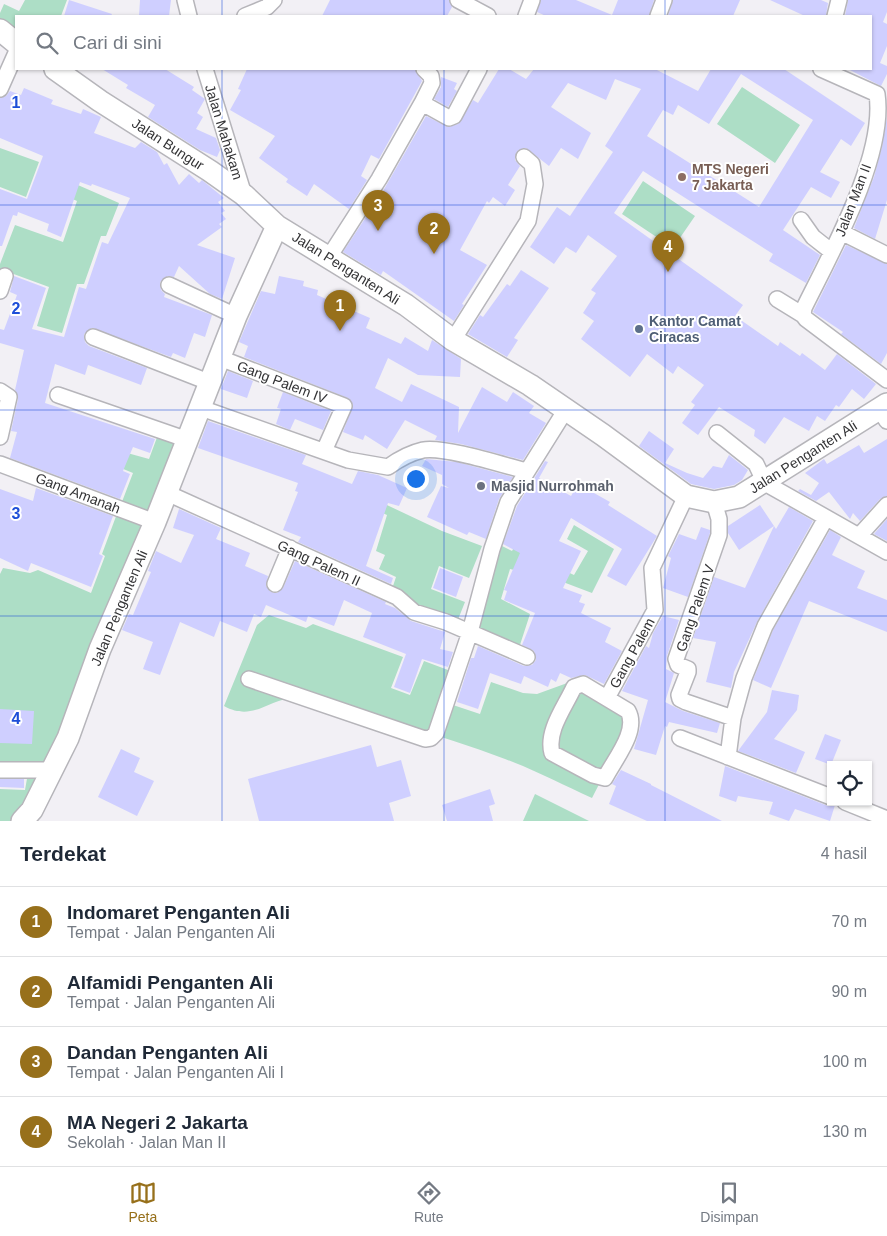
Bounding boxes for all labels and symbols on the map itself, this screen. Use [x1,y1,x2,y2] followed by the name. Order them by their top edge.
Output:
[202,82,246,182] street label: Jalan Mahakam
[12,94,21,111] text: 1
[129,115,207,173] street label: Jalan Bungur
[692,161,769,193] place label: MTS Negeri 7 Jakarta
[832,162,874,238] street label: Jalan Man II
[676,171,688,183] marker: MTS Negeri 7 Jakarta
[362,190,394,231] pin: 3
[418,213,450,254] pin: 2
[289,228,403,308] street label: Jalan Penganten Ali
[652,231,684,272] pin: 4
[324,290,356,331] pin: 1
[12,300,21,317] text: 2
[649,313,741,345] place label: Kantor Camat Ciracas
[633,323,645,335] marker: Kantor Camat Ciracas
[235,358,330,407] street label: Gang Palem IV
[746,417,860,497] street label: Jalan Penganten Ali
[403,466,429,492] your location
[33,469,123,517] street label: Gang Amanah
[491,478,614,494] place label: Masjid Nurrohmah
[475,480,487,492] marker: Masjid Nurrohmah
[12,505,21,522] text: 3
[275,537,363,589] street label: Gang Palem II
[87,548,151,668] street label: Jalan Penganten Ali
[673,562,718,654] street label: Gang Palem V
[606,615,658,691] street label: Gang Palem
[12,710,21,727] text: 4

